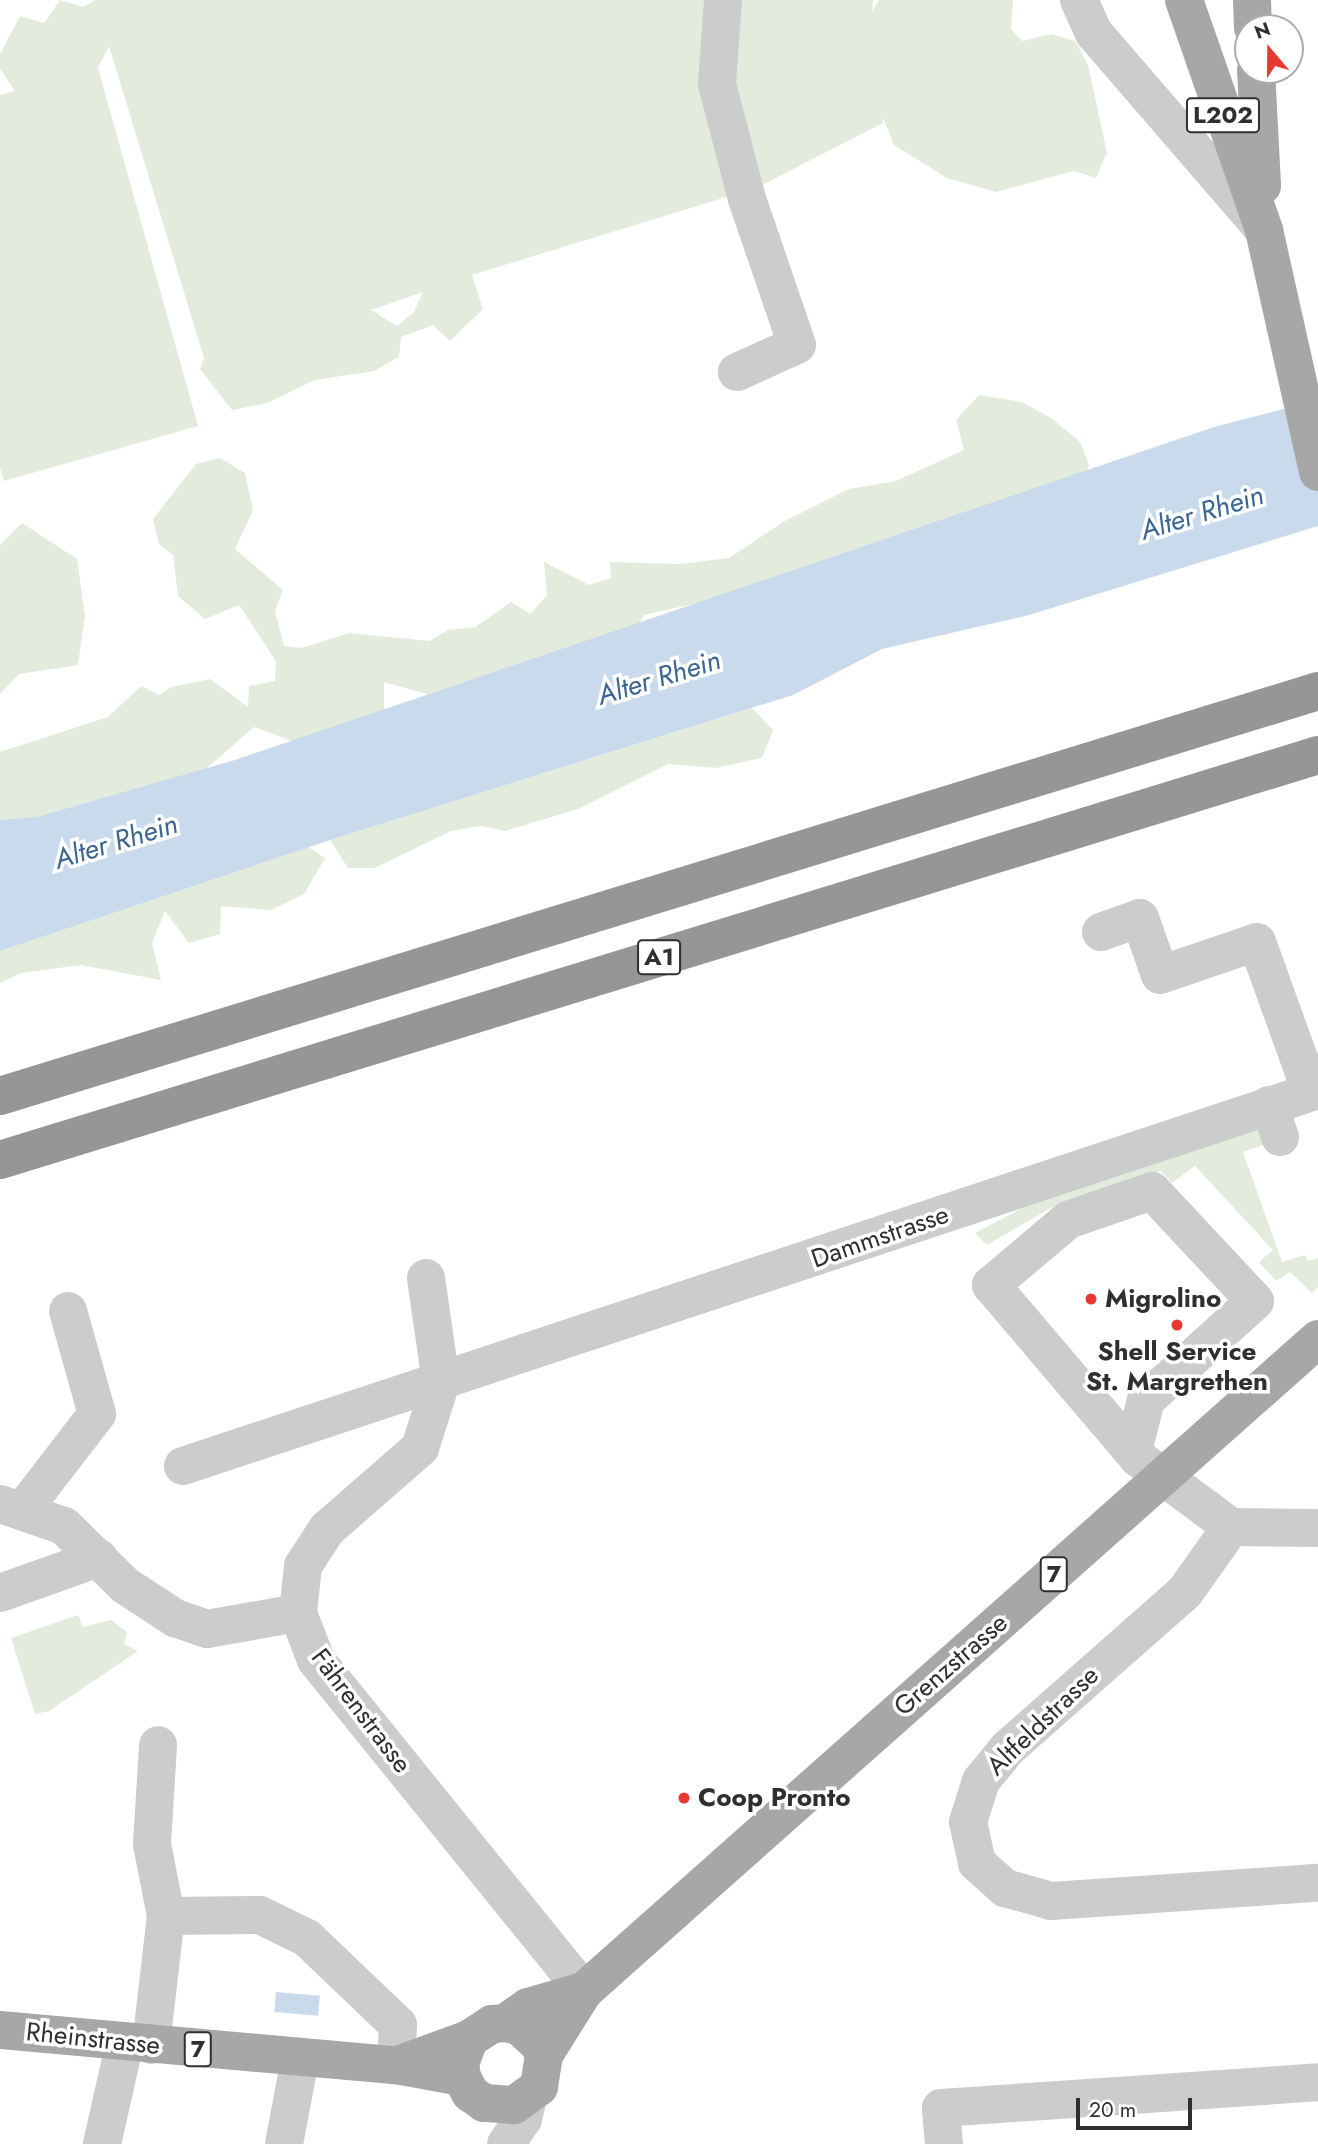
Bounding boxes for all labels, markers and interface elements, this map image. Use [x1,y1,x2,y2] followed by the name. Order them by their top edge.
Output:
[1234,14,1304,84] north arrow
[1251,15,1274,46] text: N
[1184,94,1262,135] road number: L202
[1136,478,1268,548] water label: Alter Rhein
[593,643,725,713] water label: Alter Rhein
[50,807,182,877] water label: Alter Rhein
[636,937,682,978] road number: A1
[807,1199,953,1275] street label: Dammstrasse
[1105,1283,1221,1315] place label: Migrolino
[1083,1291,1099,1307] marker: Migrolino
[1169,1317,1185,1333] marker: Shell Service St. Margrethen
[1086,1336,1268,1398] place label: Shell Service St. Margrethen
[1038,1554,1070,1594] road number: 7
[888,1607,1014,1723] street label: Grenzstrasse
[304,1643,418,1779] street label: Fährenstrasse
[981,1660,1105,1782] street label: Altfeldstrasse
[698,1782,851,1814] place label: Coop Pronto
[676,1790,692,1806] marker: Coop Pronto
[24,2016,162,2062] street label: Rheinstrasse
[182,2028,214,2070] road number: 7
[1080,2084,1196,2128] scale bar
[1089,2095,1136,2125] text: 20 m

